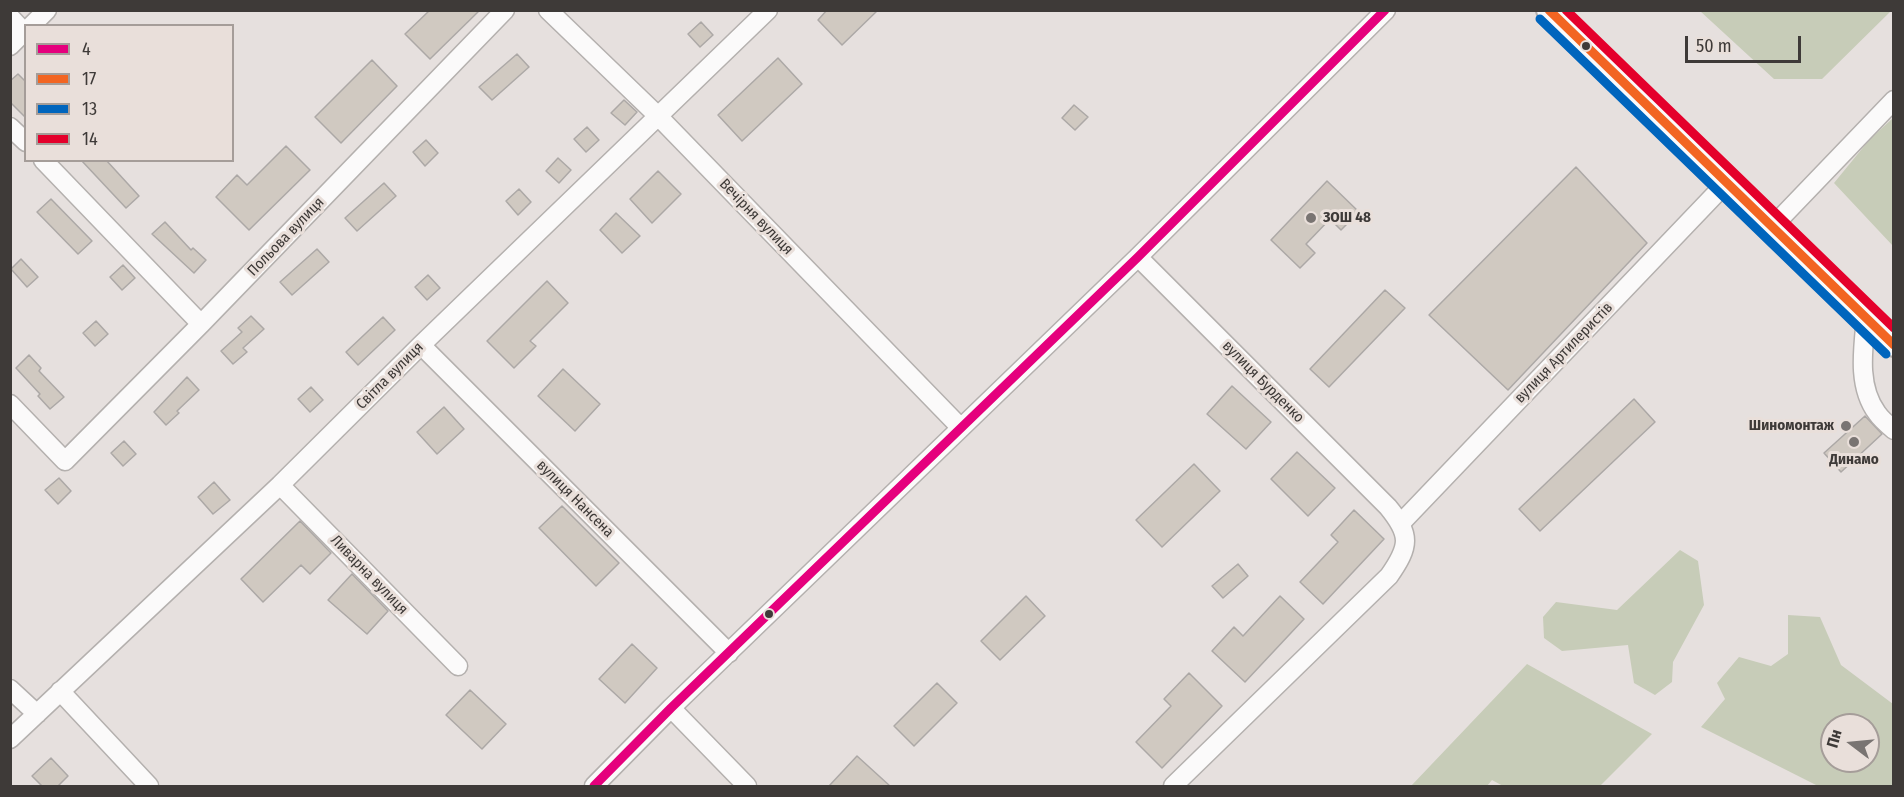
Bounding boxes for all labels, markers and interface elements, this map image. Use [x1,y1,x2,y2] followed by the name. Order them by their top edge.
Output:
[24,24,234,162] legend
[1688,24,1804,62] scale bar
[1696,35,1732,57] text: 50 m
[82,38,91,60] text: 4
[1580,40,1592,52] unlabelled marker
[82,68,96,90] text: 17
[82,98,97,120] text: 13
[82,128,98,150] text: 14
[715,175,797,259] street label: Вечірня вулиця
[244,194,328,280] street label: Польова вулиця
[1323,209,1371,227] place label: ЗОШ 48
[1304,211,1318,225] marker: ЗОШ 48
[1511,299,1617,407] street label: вулиця Артилеристів
[1218,337,1308,427] street label: вулиця Бурденко
[353,339,427,413] street label: Світла вулиця
[1749,417,1834,435] place label: Шиномонтаж
[1839,419,1853,433] marker: Шиномонтаж
[1847,435,1861,449] marker: Динамо
[1829,451,1879,469] place label: Динамо
[533,457,617,541] street label: вулиця Нансена
[327,532,411,618] street label: Ливарна вулиця
[763,608,775,620] unlabelled marker
[1820,713,1880,773] north arrow
[1823,727,1846,750] text: Пн

